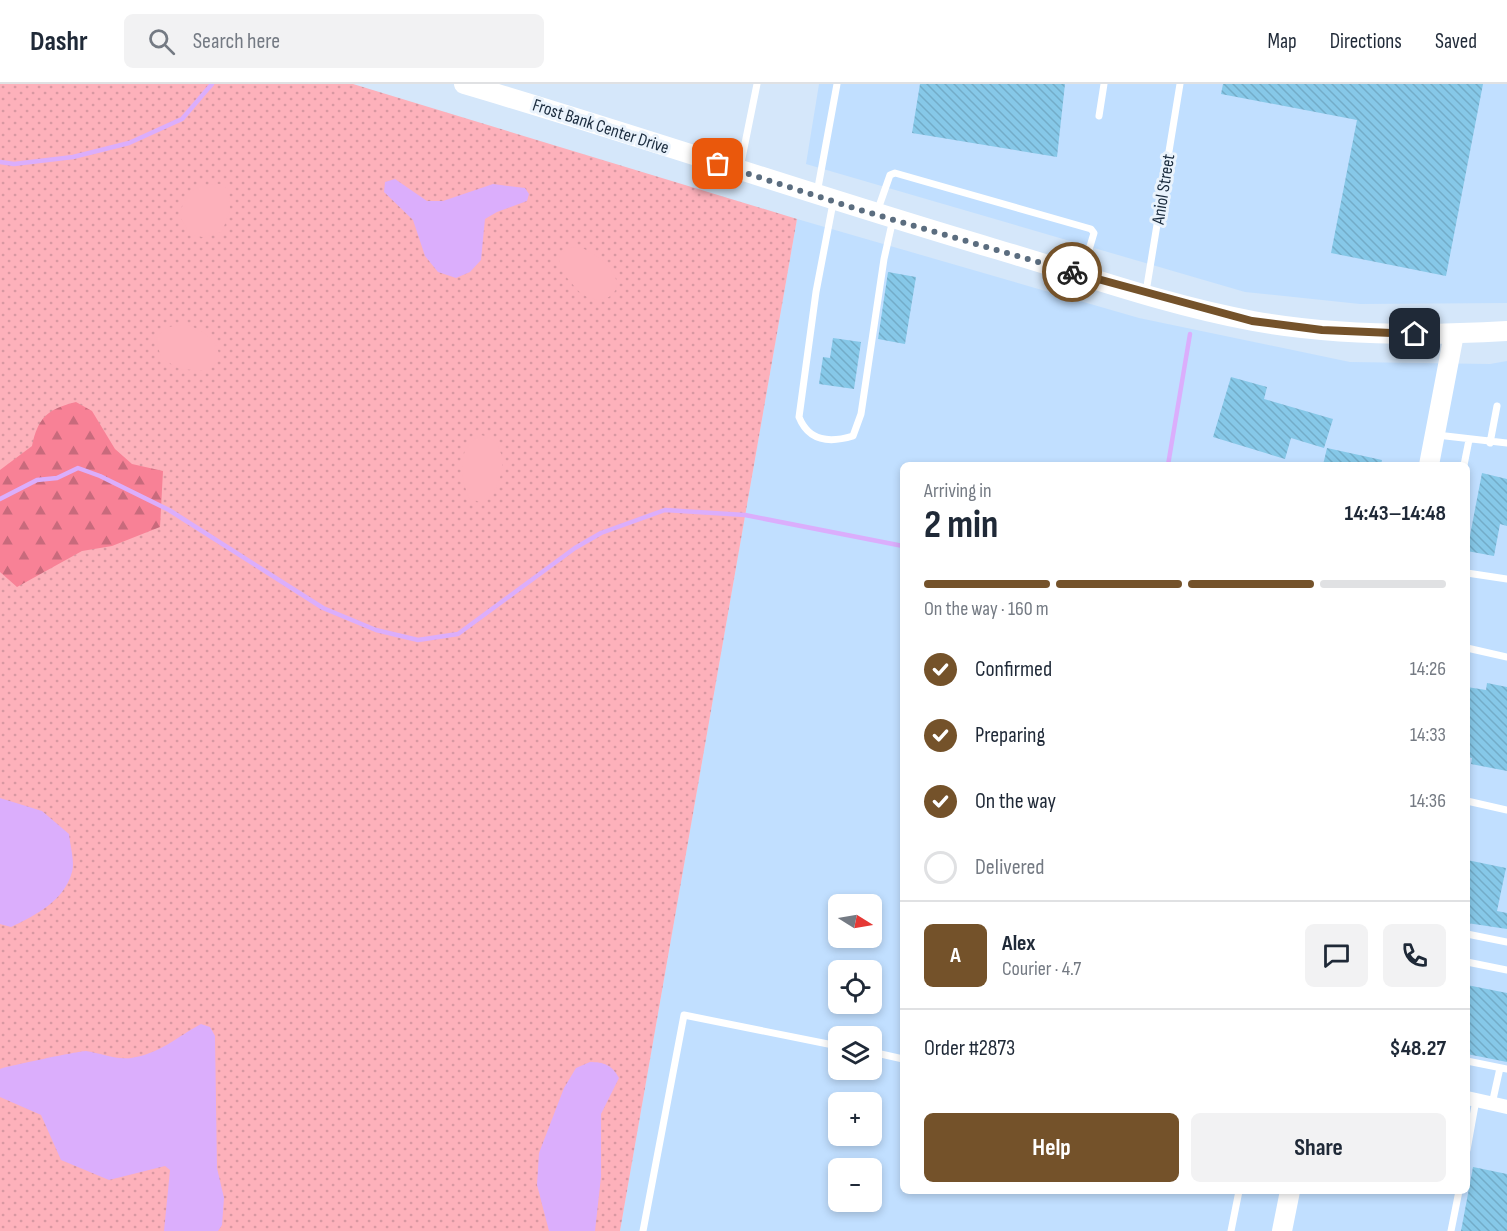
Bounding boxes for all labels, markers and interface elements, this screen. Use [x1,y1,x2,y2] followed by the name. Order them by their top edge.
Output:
[124,14,544,68] search box
[30,25,88,58] text: Dashr
[145,25,178,58] icon: search
[193,28,280,55] text: Search here
[1267,29,1297,54] text: Map
[1330,29,1402,54] text: Directions
[1435,29,1477,54] text: Saved
[530,95,672,158] street label: Frost Bank Center Drive
[692,138,743,189] pin
[701,147,734,180] icon: bag
[1147,152,1179,227] street label: Aniol Street
[1042,242,1102,302] courier
[1056,256,1089,289] icon: bike
[1389,308,1440,359] pin
[1398,317,1431,350] icon: home
[924,479,992,503] text: Arriving in
[1345,500,1446,527] text: 14:43–14:48
[924,502,998,549] text: 2 min
[924,597,1049,621] text: On the way · 160 m
[924,653,957,686] icon: check
[975,656,1052,683] text: Confirmed
[1410,657,1446,681] text: 14:26
[924,719,957,752] icon: check
[975,722,1045,749] text: Preparing
[1410,723,1446,747] text: 14:33
[924,785,957,818] icon: check
[975,788,1056,815] text: On the way
[1410,789,1446,813] text: 14:36
[975,854,1044,881] text: Delivered
[828,894,882,948] north arrow
[828,894,882,1212] map controls
[1305,924,1368,987] button: chat
[1383,924,1446,987] button: phone
[1002,930,1035,957] text: Alex
[950,942,961,969] text: A
[1002,957,1081,981] text: Courier · 4.7
[828,960,882,1014] button: locate
[828,1026,882,1080] button: layers
[924,1035,1015,1062] text: Order #2873
[1389,1035,1446,1062] text: $48.27
[828,1092,882,1146] button: +
[924,1113,1179,1182] button: Help
[1191,1113,1446,1182] button: Share
[828,1158,882,1212] button: −

